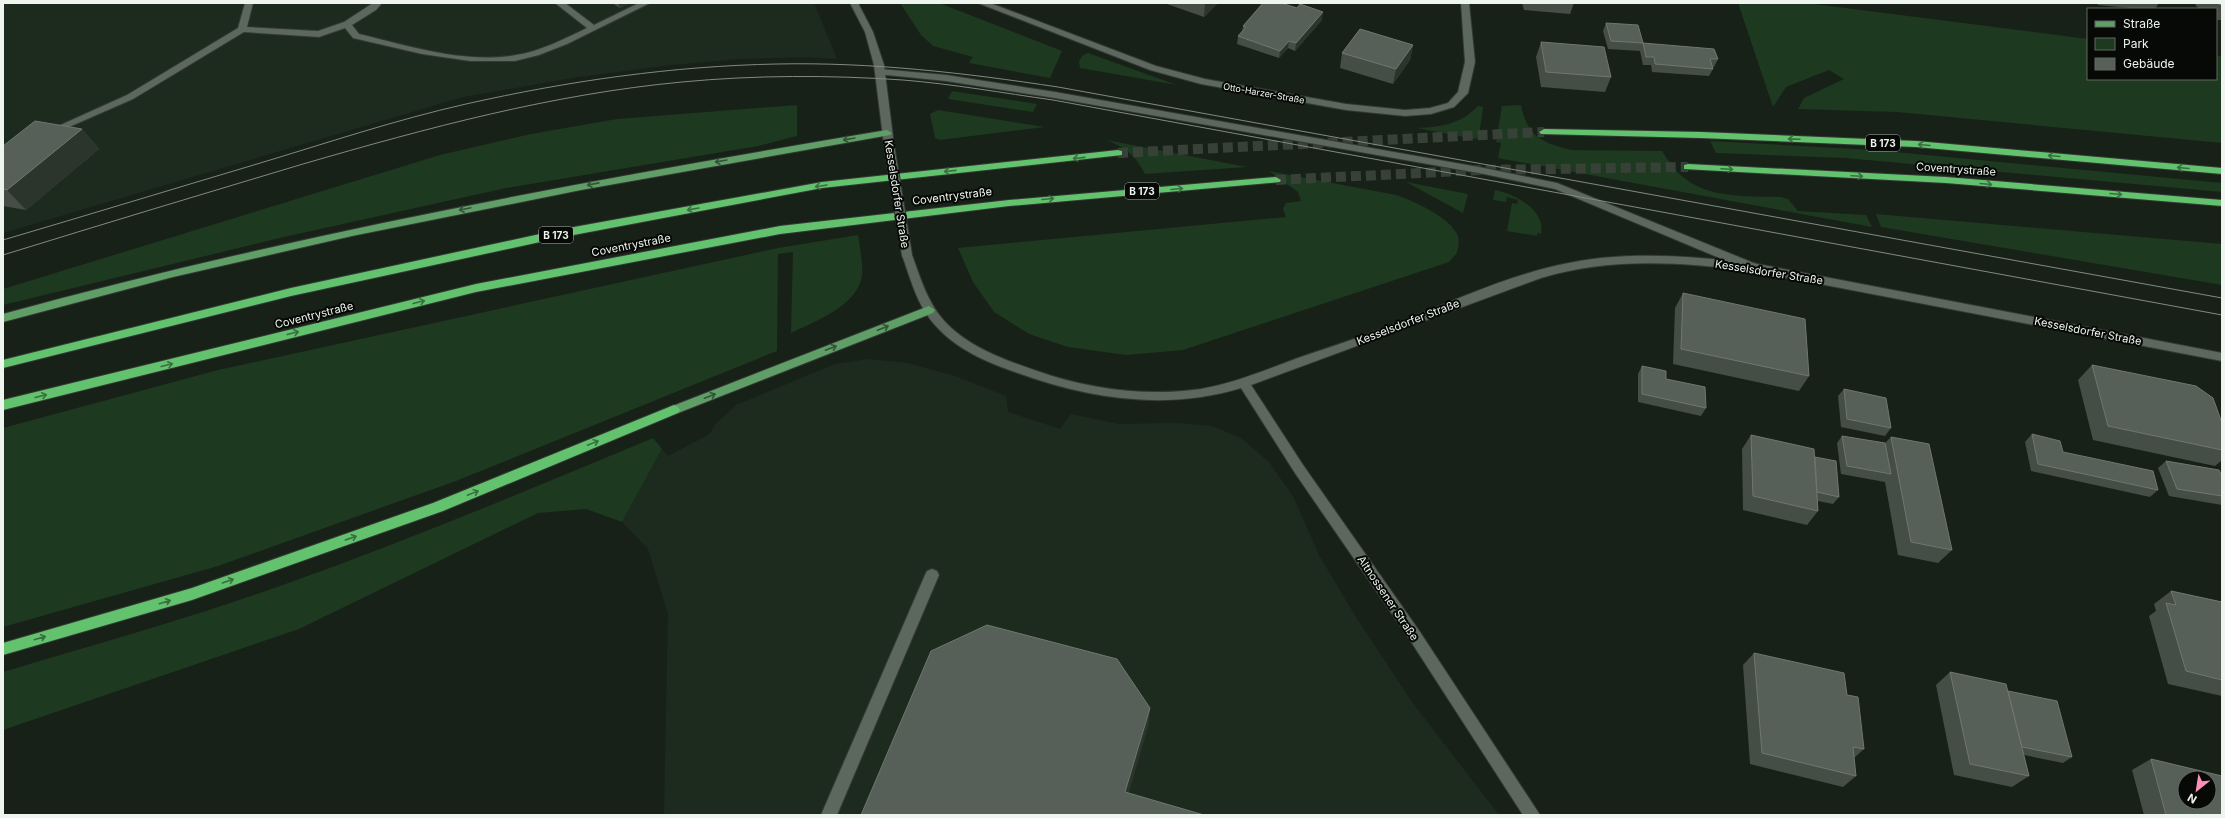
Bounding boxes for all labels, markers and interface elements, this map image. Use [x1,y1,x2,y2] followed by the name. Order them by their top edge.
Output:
[2087,8,2217,80] legend
[2123,16,2160,31] text: Straße
[2123,36,2149,51] text: Park
[2123,56,2175,71] text: Gebäude
[1222,80,1306,106] street label: Otto-Harzer-Straße
[843,135,856,143] one-way arrow
[1788,135,1801,143] one-way arrow
[1866,135,1900,151] road number: B 173
[882,139,912,249] street label: Kesselsdorfer Straße
[1918,141,1931,148] one-way arrow
[2048,153,2061,160] one-way arrow
[1073,154,1086,161] one-way arrow
[715,157,728,165] one-way arrow
[1915,159,1997,179] street label: Coventrystraße
[2177,164,2190,171] one-way arrow
[1720,165,1733,173] one-way arrow
[944,168,957,175] one-way arrow
[1850,172,1863,179] one-way arrow
[587,180,600,188] one-way arrow
[1979,180,1992,187] one-way arrow
[815,182,828,190] one-way arrow
[1125,183,1159,199] road number: B 173
[911,184,993,208] street label: Coventrystraße
[1170,185,1183,192] one-way arrow
[2109,191,2122,198] one-way arrow
[1041,196,1054,203] one-way arrow
[459,205,472,213] one-way arrow
[687,205,700,213] one-way arrow
[539,227,573,243] road number: B 173
[590,230,672,260] street label: Coventrystraße
[1714,257,1824,287] street label: Kesselsdorfer Straße
[1355,296,1461,348] street label: Kesselsdorfer Straße
[273,298,355,332] street label: Coventrystraße
[413,298,426,305] one-way arrow
[2033,314,2143,348] street label: Kesselsdorfer Straße
[876,324,888,331] one-way arrow
[286,329,299,337] one-way arrow
[825,344,837,352] one-way arrow
[160,360,173,368] one-way arrow
[704,391,716,399] one-way arrow
[34,392,47,399] one-way arrow
[587,439,599,447] one-way arrow
[466,489,478,496] one-way arrow
[344,534,357,541] one-way arrow
[1354,553,1422,643] street label: Altnossener Straße
[222,577,235,584] one-way arrow
[159,598,172,605] one-way arrow
[34,634,47,641] one-way arrow
[2177,770,2217,810] north arrow
[2185,791,2199,807] text: N

